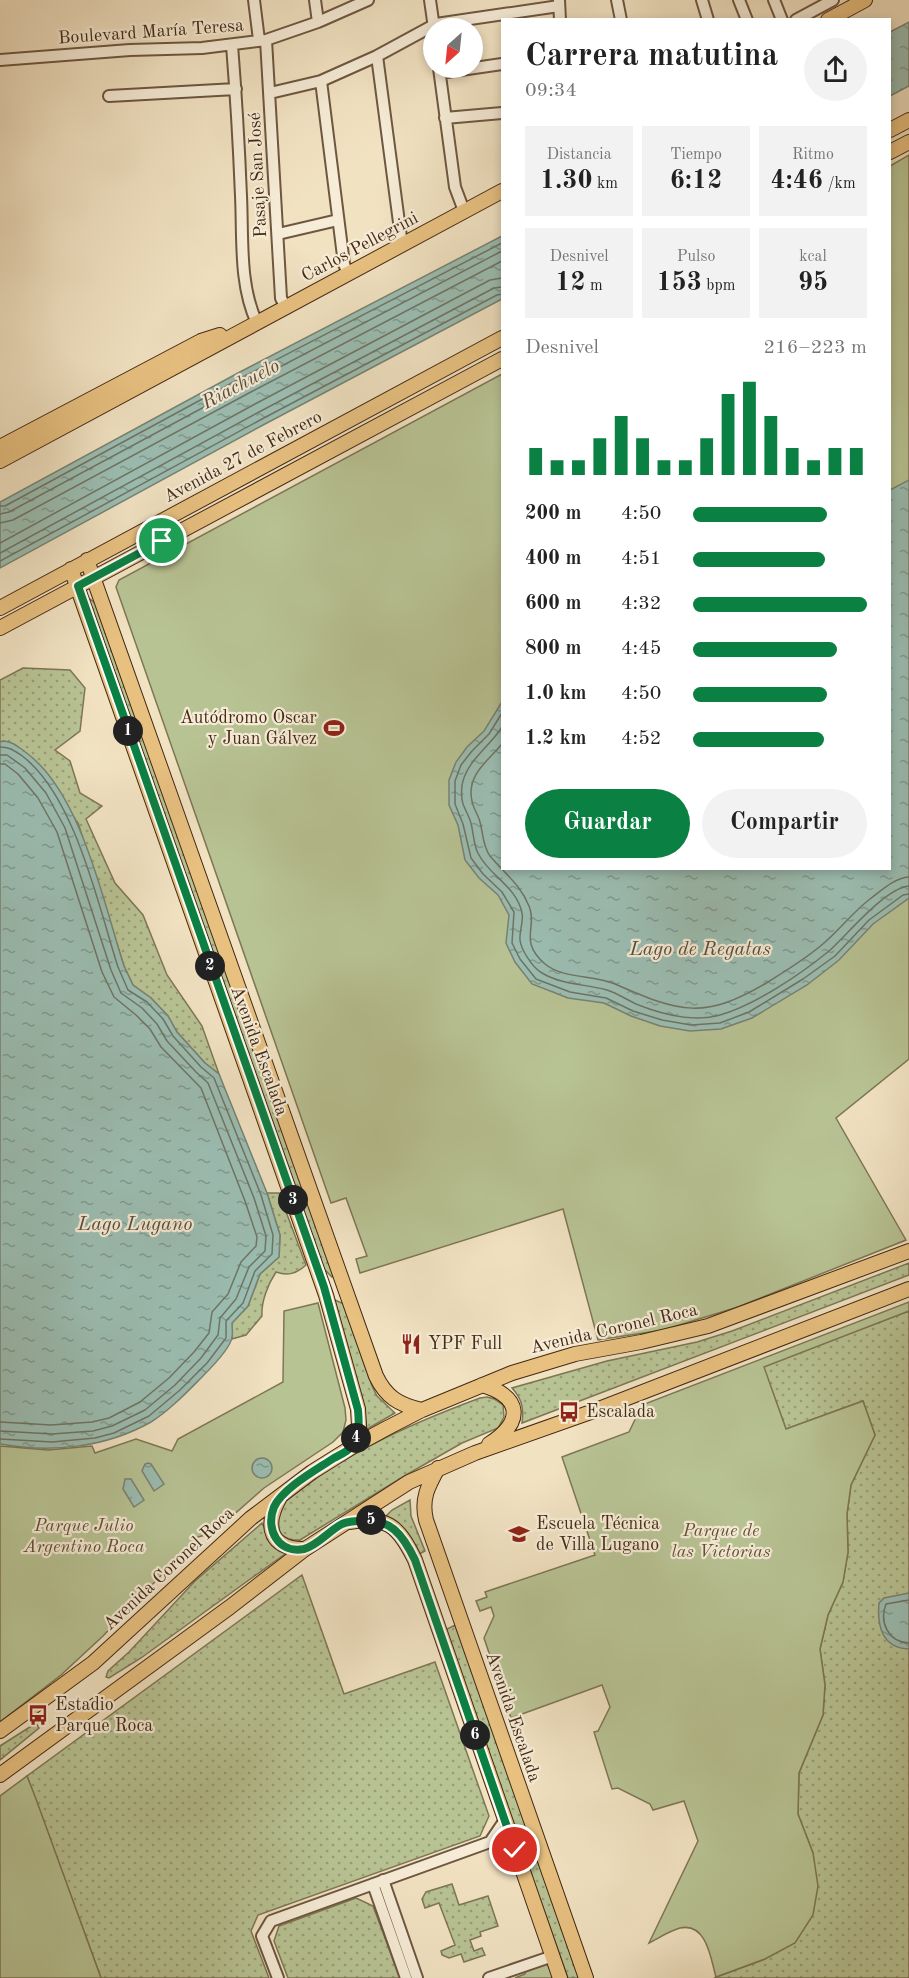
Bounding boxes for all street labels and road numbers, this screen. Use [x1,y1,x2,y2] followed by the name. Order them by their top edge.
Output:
[57,17,245,47] street label: Boulevard María Teresa
[246,112,270,238] street label: Pasaje San José
[299,209,421,285] street label: Carlos Pellegrini
[161,408,325,506] street label: Avenida 27 de Febrero
[227,984,291,1118] street label: Avenida Escalada
[529,1301,700,1357] street label: Avenida Coronel Roca
[100,1504,238,1634] street label: Avenida Coronel Roca
[482,1650,544,1785] street label: Avenida Escalada

